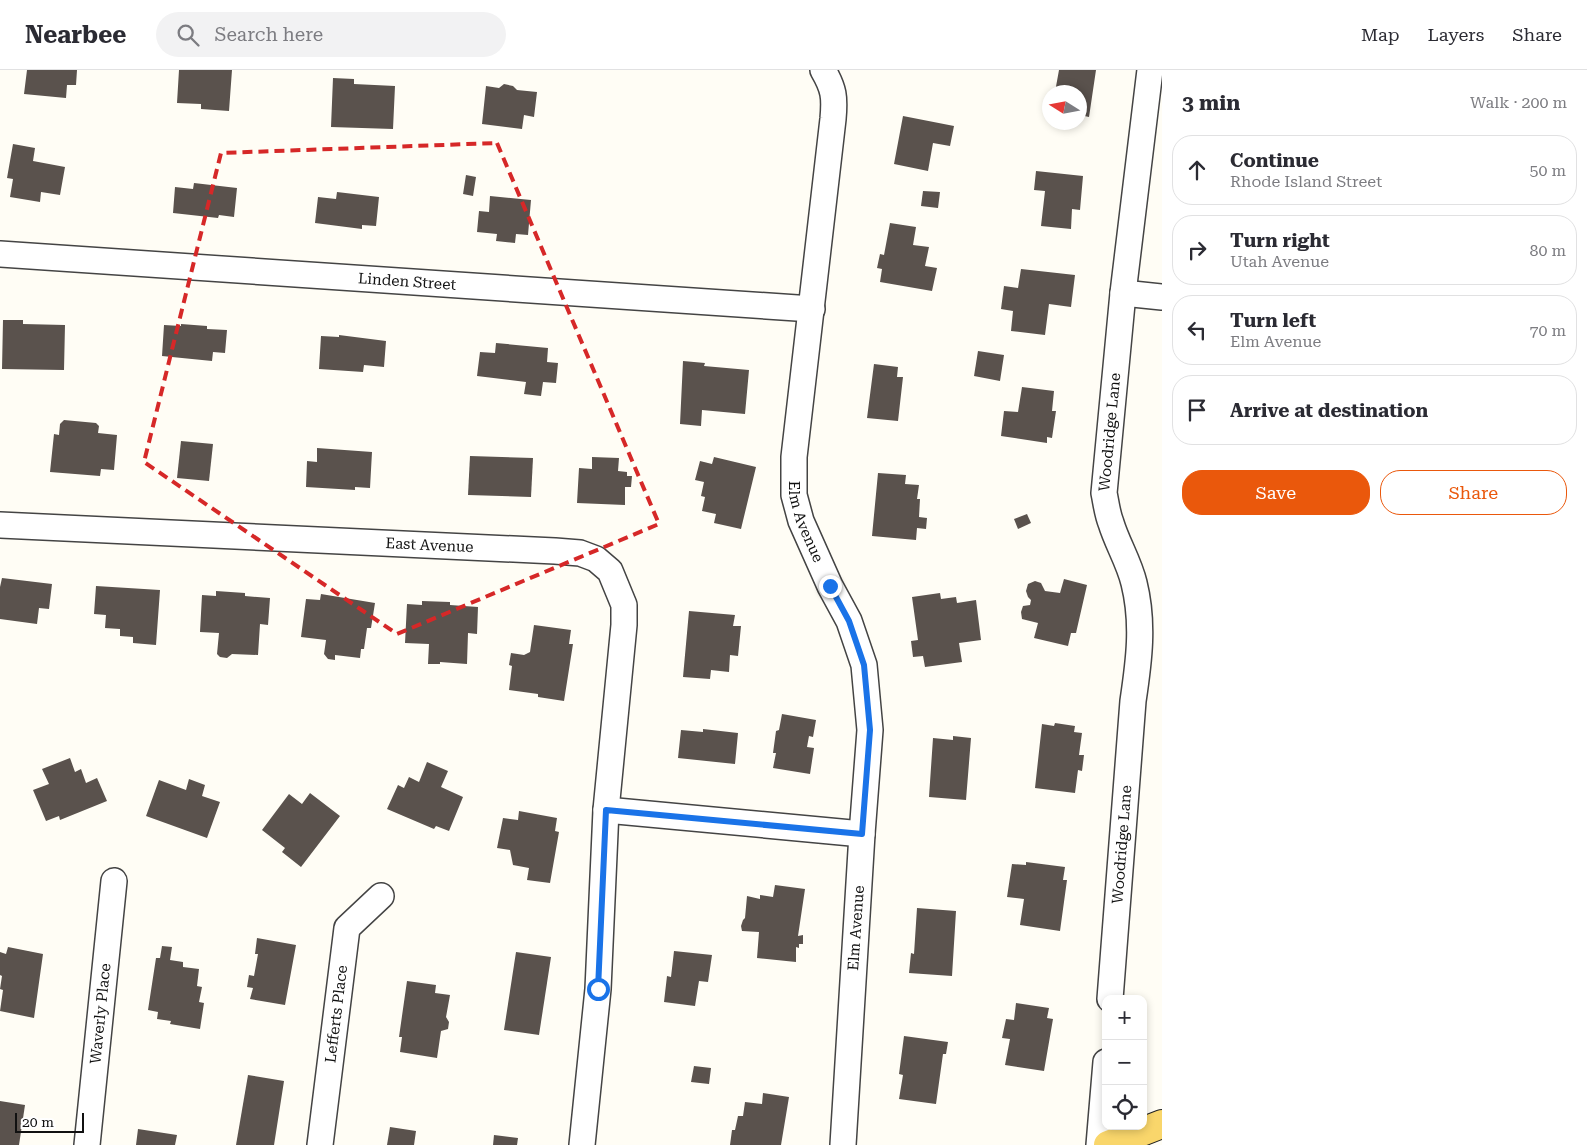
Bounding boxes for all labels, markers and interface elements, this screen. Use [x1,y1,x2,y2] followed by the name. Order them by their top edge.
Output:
[156,12,506,57] search box
[25,21,126,49] text: Nearbee
[174,21,202,49] icon: search
[214,23,323,46] text: Search here
[1361,24,1400,45] text: Map
[1428,24,1484,45] text: Layers
[1512,24,1562,45] text: Share
[1042,85,1087,130] north arrow
[1182,91,1240,115] text: 3 min
[1470,93,1567,112] text: Walk · 200 m
[1230,149,1319,172] text: Continue
[1183,156,1211,184] icon: ahead
[1529,161,1566,180] text: 50 m
[1230,172,1382,191] text: Rhode Island Street
[1230,229,1330,252] text: Turn right
[1183,236,1211,264] icon: right
[1529,241,1566,260] text: 80 m
[1230,252,1329,271] text: Utah Avenue
[357,269,457,294] street label: Linden Street
[1230,309,1316,332] text: Turn left
[1183,316,1211,344] icon: left
[1529,321,1566,340] text: 70 m
[1230,332,1321,351] text: Elm Avenue
[1095,372,1124,492] street label: Woodridge Lane
[1183,396,1211,424] icon: arrive
[1230,399,1428,422] text: Arrive at destination
[1182,470,1370,515] button: Save
[1380,470,1567,515] button: Share
[785,481,827,565] street label: Elm Avenue
[385,534,474,556] street label: East Avenue
[819,575,842,598] route end
[1108,784,1135,904] street label: Woodridge Lane
[844,885,868,971] street label: Elm Avenue
[86,962,115,1065] street label: Waverly Place
[321,964,351,1064] street label: Lefferts Place
[587,978,610,1001] route start
[1102,995,1147,1130] map controls
[1102,995,1147,1040] button: +
[1102,1040,1147,1085] button: −
[1102,1085,1147,1130] button: locate
[15,1110,84,1133] scale bar
[22,1114,54,1130] text: 20 m

